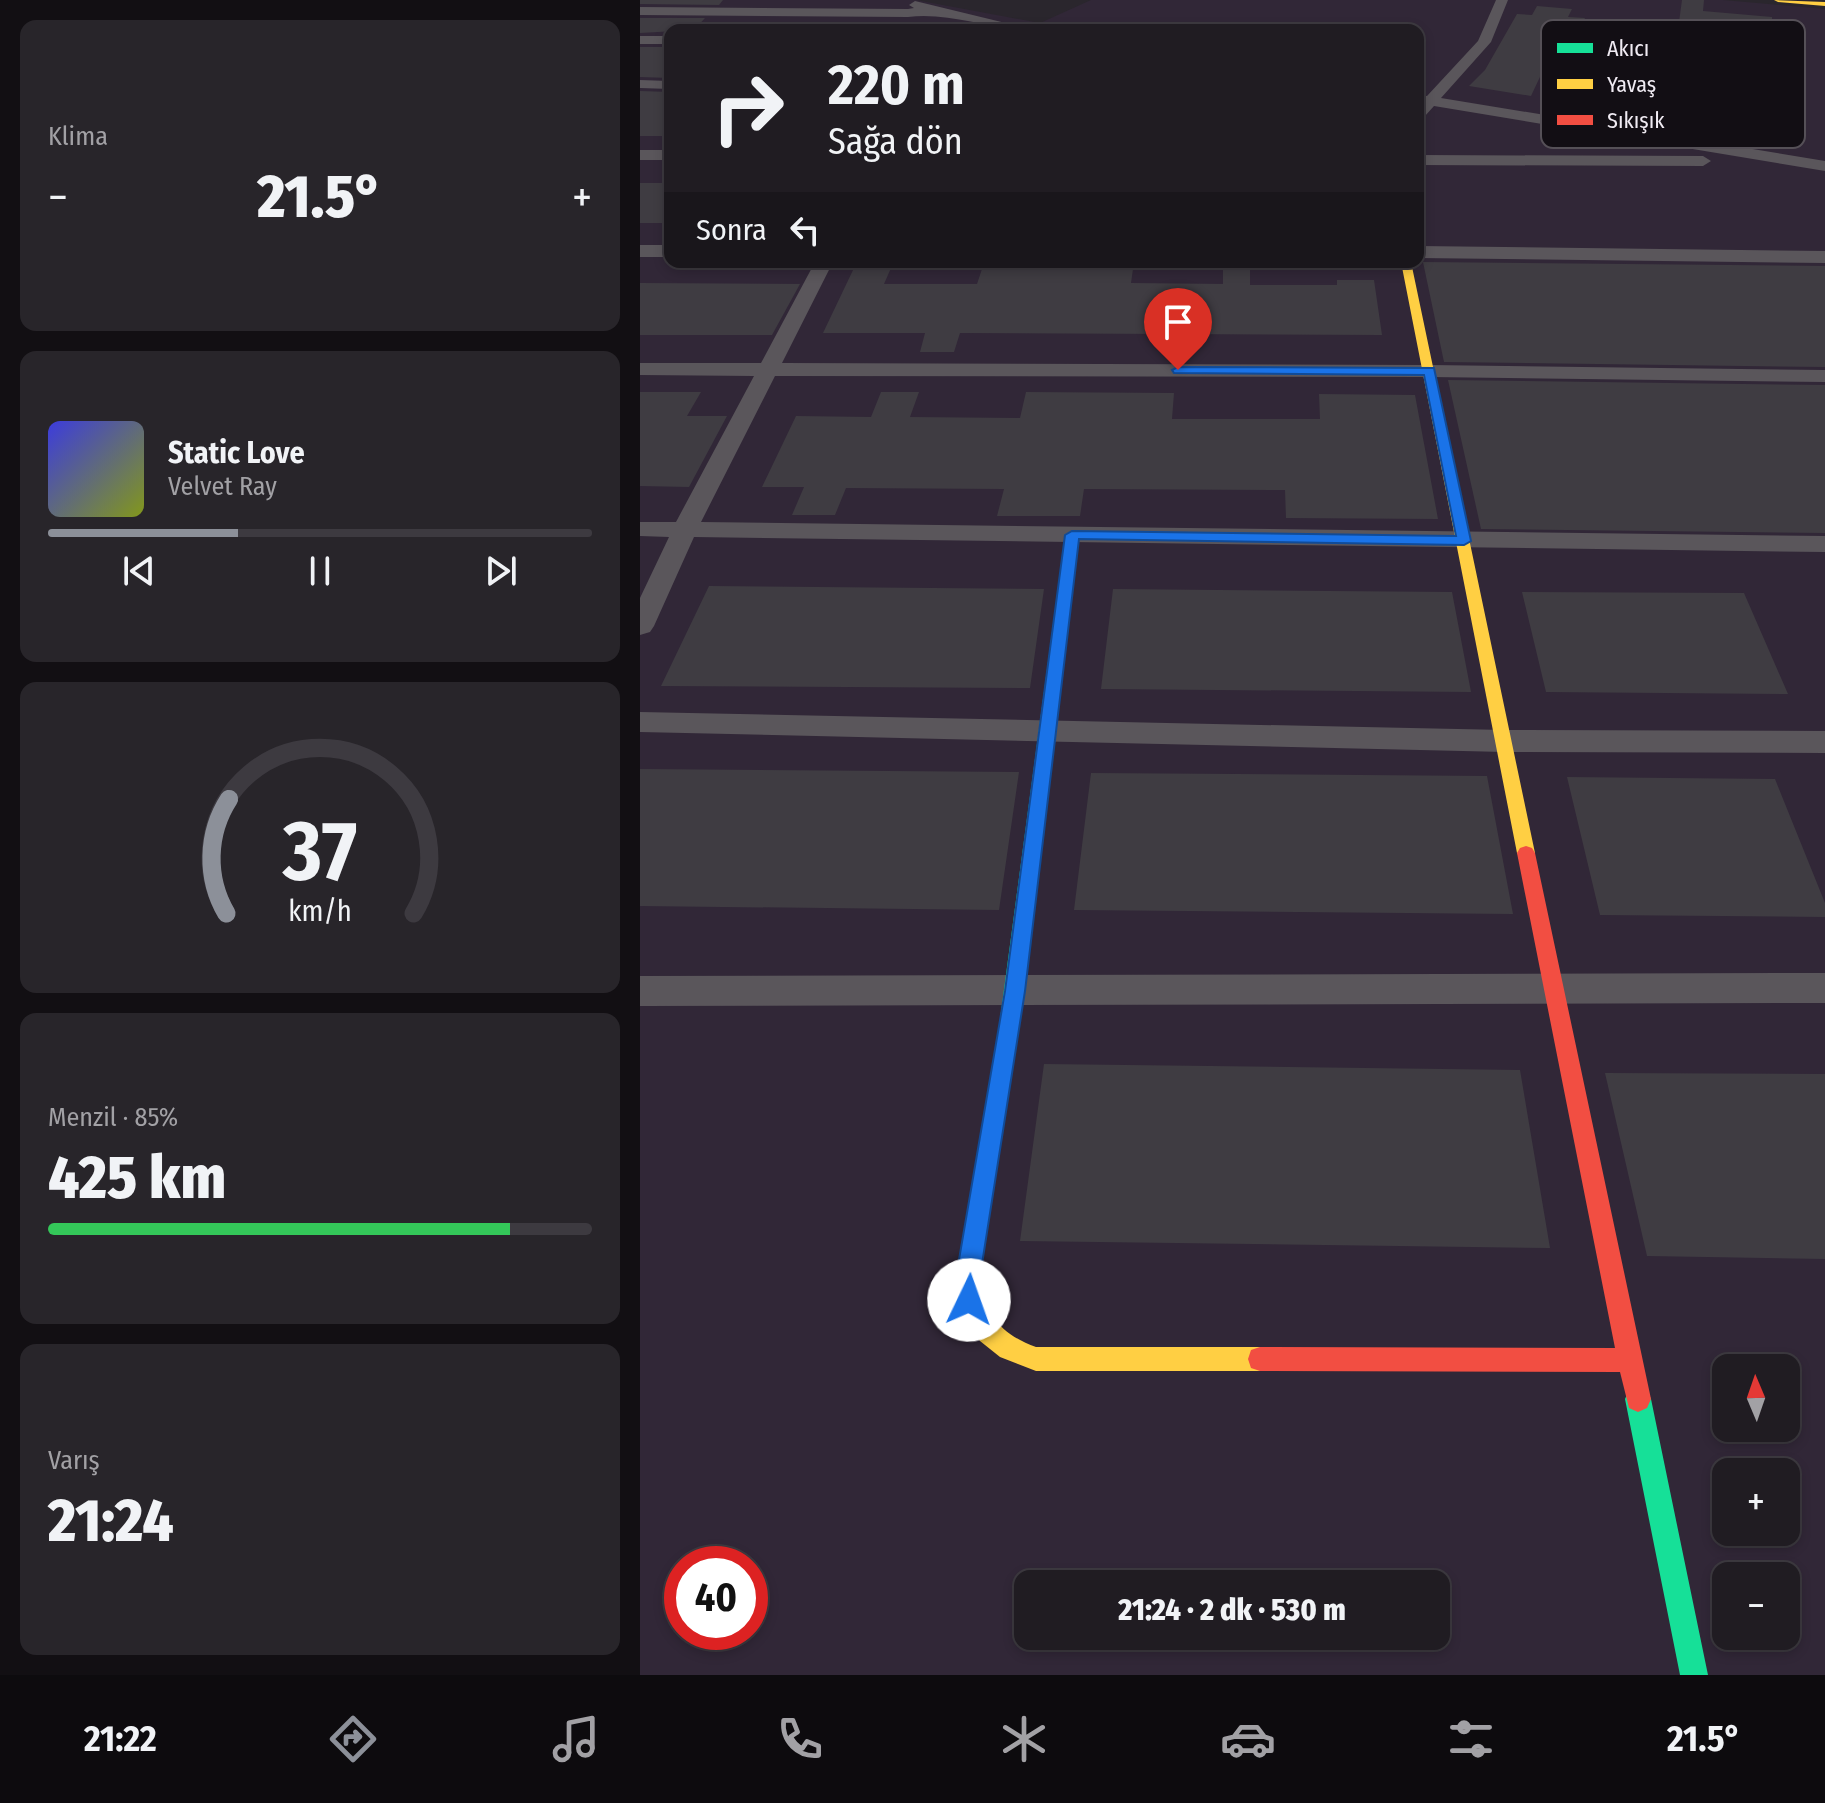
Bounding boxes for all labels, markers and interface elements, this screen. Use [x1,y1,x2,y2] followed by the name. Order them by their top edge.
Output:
[1541,20,1805,148] legend
[1607,35,1649,62] text: Akıcı
[828,52,965,119] text: 220 m
[696,56,800,160] icon: right
[1607,71,1656,98] text: Yavaş
[1607,107,1665,134] text: Sıkışık
[828,120,963,164] text: Sağa dön
[48,121,108,152] text: Klima
[257,161,383,233] text: 21.5°
[48,171,68,224] text: −
[572,171,592,224] text: +
[783,208,827,252] icon: left
[696,212,767,248] text: Sonra
[1144,288,1212,370] pin
[1156,300,1200,344] icon: arrive
[168,435,305,471] text: Static Love
[168,471,277,502] text: Velvet Ray
[117,549,161,593] icon: previous
[298,549,342,593] icon: pause
[479,549,523,593] icon: next
[282,801,357,901] text: 37
[288,894,352,929] text: km/h
[48,1102,178,1133] text: Menzil · 85%
[48,1142,226,1214] text: 425 km
[927,1258,1011,1342] position arrow
[1712,1354,1800,1442] north arrow
[1712,1354,1800,1650] map controls
[48,1445,100,1476] text: Varış
[1712,1458,1800,1546] button: +
[48,1485,174,1557] text: 21:24
[664,1546,768,1650] speed limit sign: 40
[1712,1562,1800,1650] button: −
[1118,1592,1346,1628] text: 21:24 · 2 dk · 530 m
[325,1711,381,1767] icon: directions
[548,1711,604,1767] icon: music
[772,1711,828,1767] icon: phone
[996,1711,1052,1767] icon: climate
[1220,1711,1276,1767] icon: car
[1443,1711,1499,1767] icon: filters
[84,1717,157,1761] text: 21:22
[1667,1717,1741,1761] text: 21.5°

